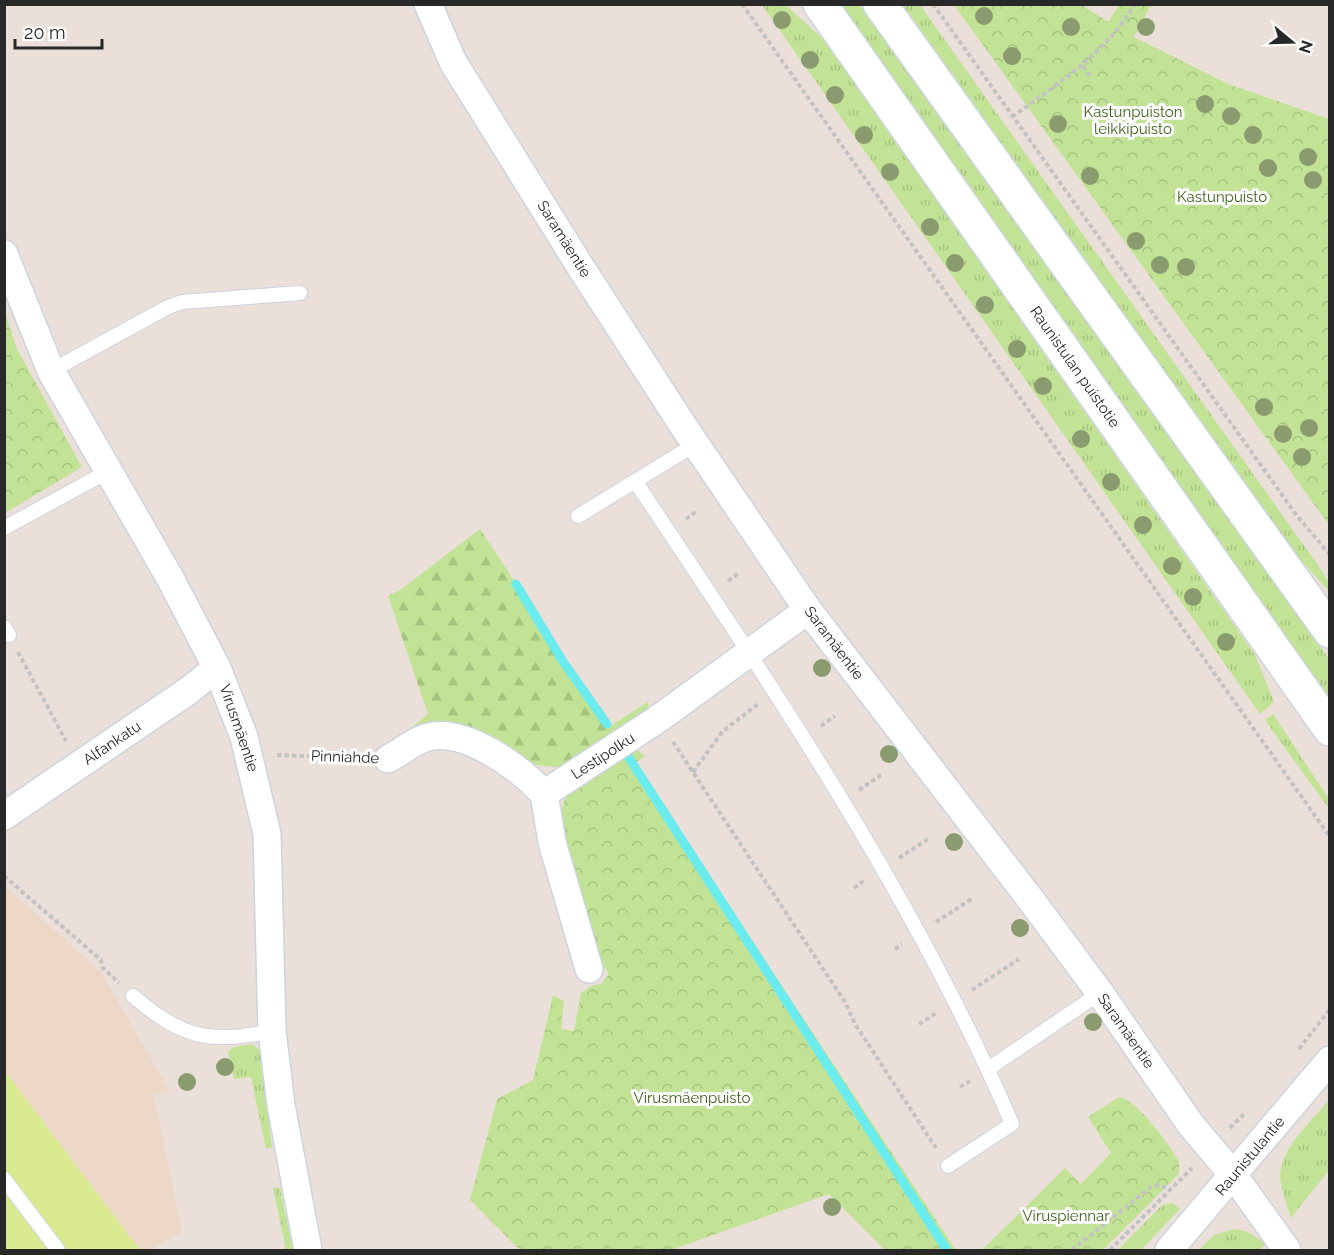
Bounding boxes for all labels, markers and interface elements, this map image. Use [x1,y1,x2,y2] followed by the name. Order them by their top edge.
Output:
[15,12,102,50] scale bar
[1262,12,1322,72] north arrow
[24,22,66,43] text: 20 m
[1295,38,1317,56] text: N
[1084,103,1183,138] park label: Kastunpuiston leikkipuisto
[1177,188,1267,206] park label: Kastunpuisto
[533,197,595,281] street label: Saramäentie
[1026,303,1124,431] street label: Raunistulan puistotie
[801,603,868,683] street label: Saramäentie
[216,682,262,774] street label: Virusmäentie
[80,717,144,769] street label: Alfankatu
[568,729,638,783] street label: Lestipolku
[310,747,380,767] street label: Pinniahde
[1094,990,1158,1072] street label: Saramäentie
[634,1089,751,1107] park label: Virusmäenpuisto
[1212,1113,1289,1199] street label: Raunistulantie
[1022,1207,1110,1225] park label: Viruspiennar

